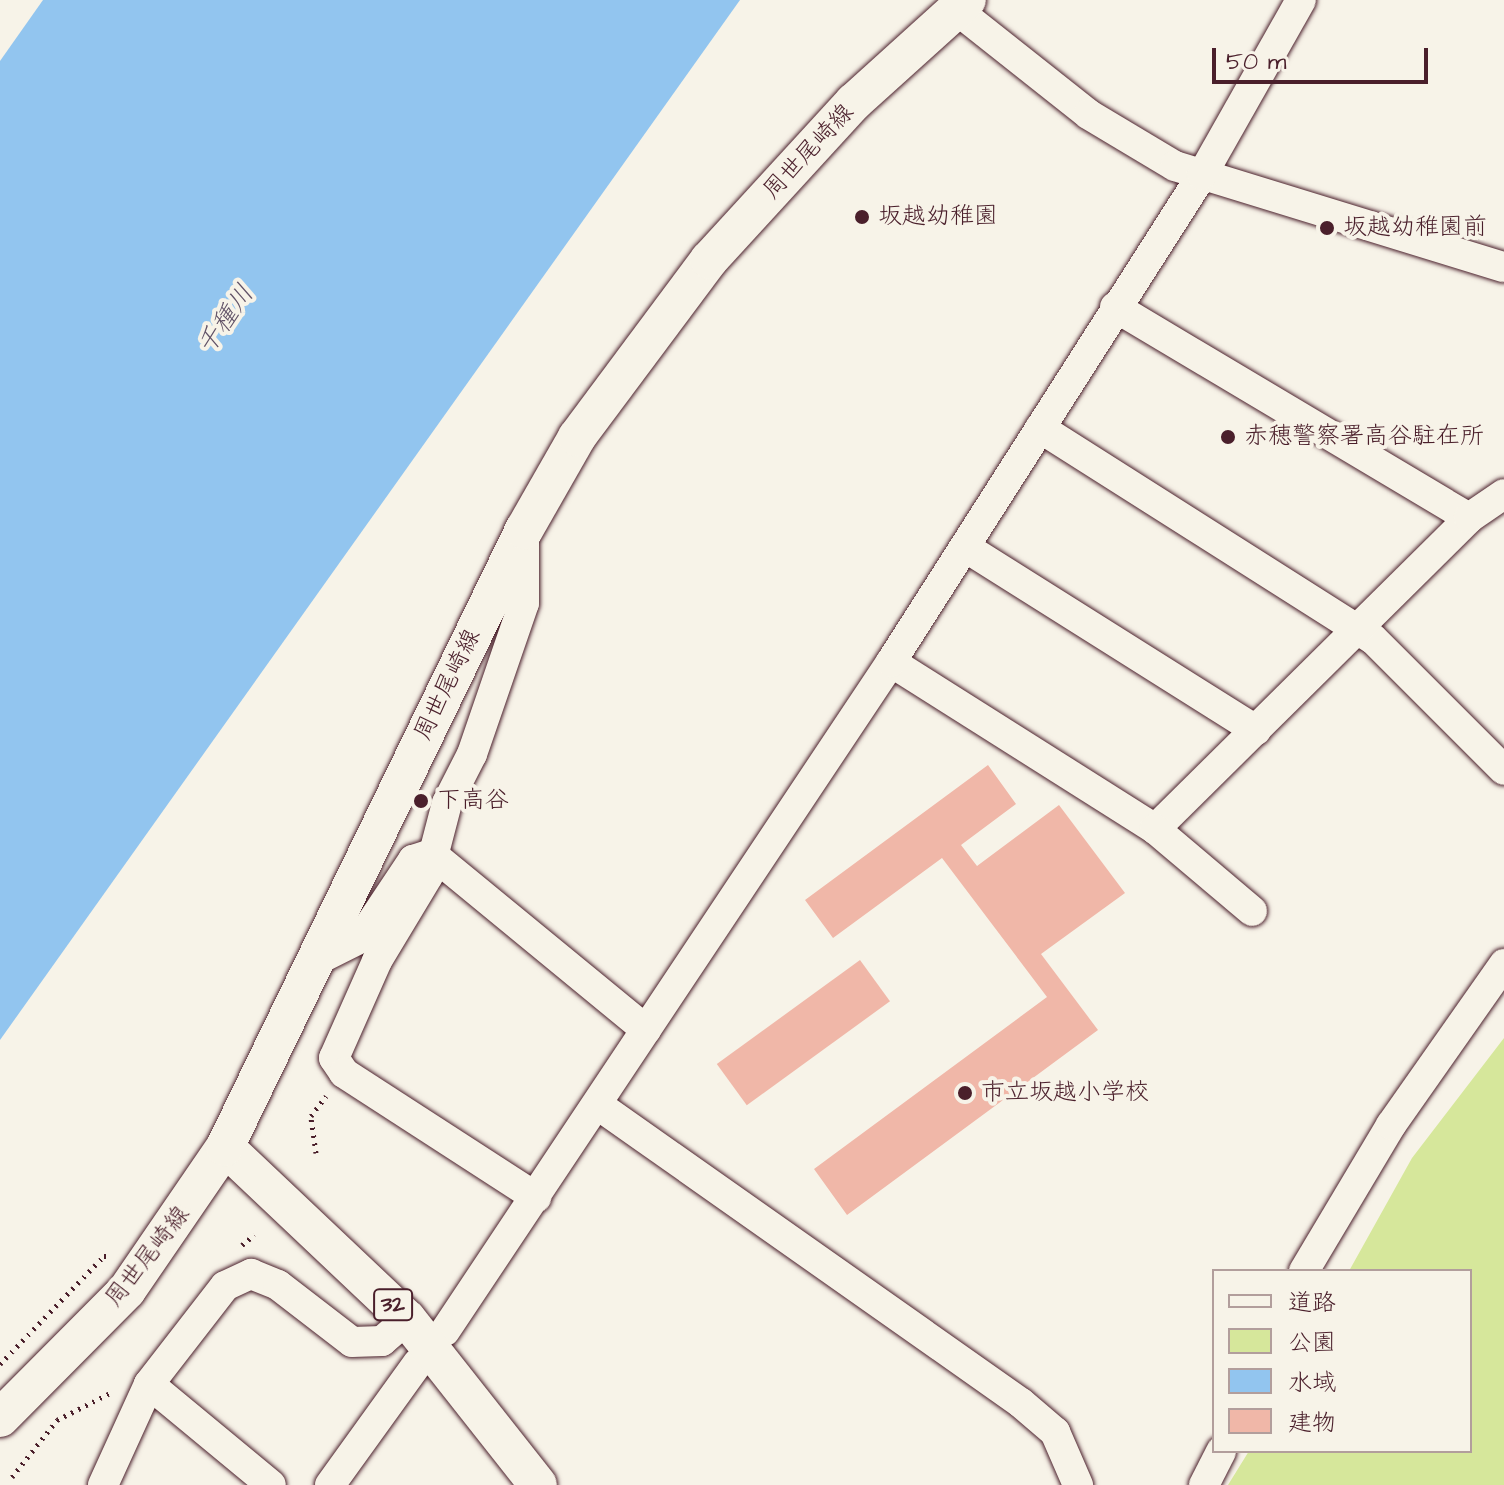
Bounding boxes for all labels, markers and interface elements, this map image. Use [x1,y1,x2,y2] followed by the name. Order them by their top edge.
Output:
[1216,32,1432,82] scale bar
[1226,45,1286,79] text: 50 m
[758,98,860,206] street label: 周世尾崎線
[878,203,998,231] place label: 坂越幼稚園
[853,208,871,226] marker: 坂越幼稚園
[1343,214,1487,242] place label: 坂越幼稚園前
[1318,219,1336,237] marker: 坂越幼稚園前
[191,279,261,361] water label: 千種川
[1244,423,1484,451] place label: 赤穂警察署高谷駐在所
[1219,428,1237,446] marker: 赤穂警察署高谷駐在所
[409,625,487,745] street label: 周世尾崎線
[437,787,509,815] place label: 下高谷
[412,792,430,810] marker: 下高谷
[981,1079,1149,1107] place label: 市立坂越小学校
[956,1084,974,1102] marker: 市立坂越小学校
[100,1201,196,1313] street label: 周世尾崎線
[1212,1269,1472,1453] legend
[1288,1286,1336,1320] text: 道路
[373,1287,413,1323] road number: 32
[1288,1326,1336,1360] text: 公園
[1288,1366,1336,1400] text: 水域
[1288,1406,1336,1440] text: 建物

